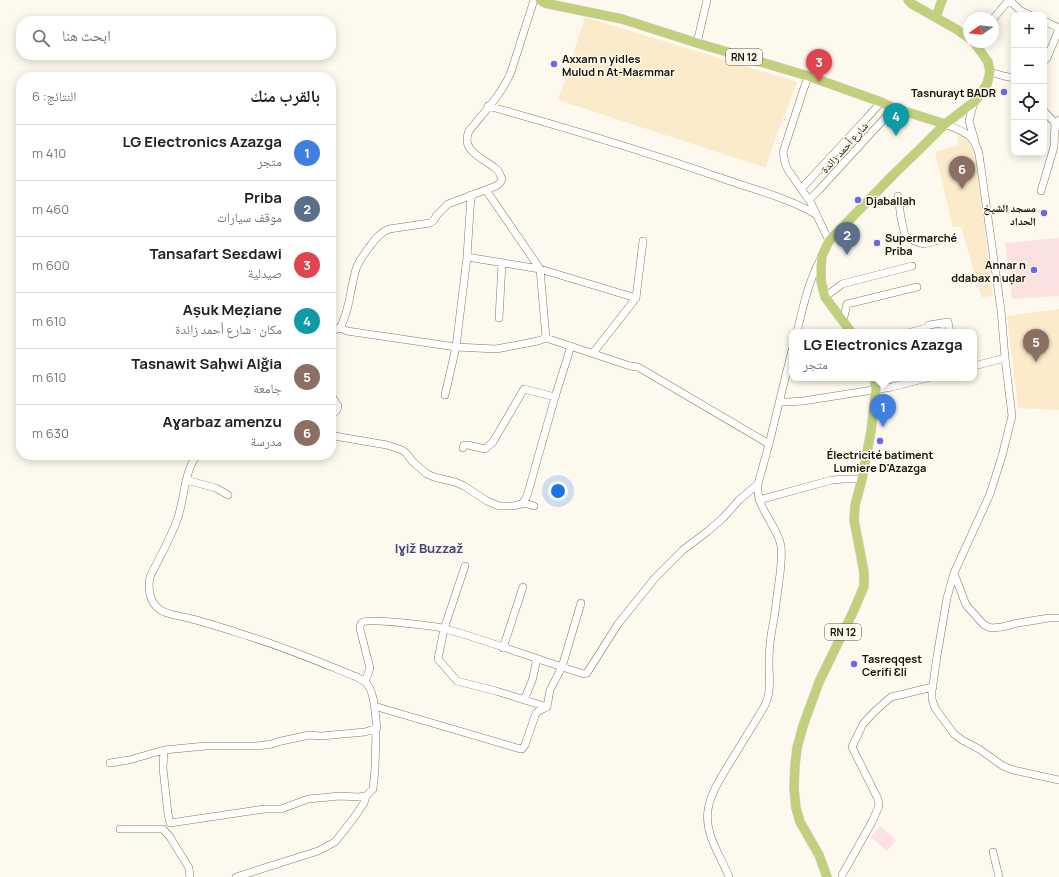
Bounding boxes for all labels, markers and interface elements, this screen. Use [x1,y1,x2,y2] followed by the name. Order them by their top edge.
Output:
[963,12,999,48] north arrow
[1011,12,1047,156] map controls
[1011,12,1047,48] button: +
[16,16,336,60] search box
[62,25,111,46] text: ابحث هنا
[30,27,52,49] icon: search
[1011,48,1047,84] button: −
[726,49,762,65] road number: RN 12
[806,49,832,82] pin: 3
[562,51,675,79] place label: Axxam n yidles Mulud n At-Maɛmmar
[549,59,559,69] marker: Axxam n yidles Mulud n At-Maɛmmar
[250,84,320,107] text: بالقرب منك
[1011,84,1047,120] button: locate
[911,85,996,100] place label: Tasnurayt BADR
[32,87,76,105] text: النتائج: 6
[999,87,1009,97] marker: Tasnurayt BADR
[883,103,909,136] pin: 4
[817,118,871,176] street label: شارع أحمد زائدة
[1011,120,1047,156] button: layers
[123,131,282,152] text: LG Electronics Azazga
[32,144,66,162] text: 410 m
[304,144,310,162] text: 1
[257,152,282,170] text: متجر
[949,156,975,189] pin: 6
[244,187,282,208] text: Priba
[866,193,916,208] place label: Djaballah
[853,195,863,205] marker: Djaballah
[32,200,69,218] text: 460 m
[303,200,311,218] text: 2
[983,200,1036,228] place label: مسجد الشيخ الحداد
[217,208,282,226] text: موقف سيارات
[1039,208,1049,218] marker: مسجد الشيخ الحداد
[834,222,860,255] pin: 2
[885,230,958,258] place label: Supermarché Priba
[872,238,882,248] marker: Supermarché Priba
[149,243,282,264] text: Tansafart Seɛdawi
[32,256,70,274] text: 600 m
[303,256,311,274] text: 3
[951,257,1027,285] place label: Annar n ddabax n uḍar
[248,264,282,282] text: صيدلية
[1029,265,1039,275] marker: Annar n ddabax n uḍar
[183,299,282,320] text: Aṣuk Meẓiane
[32,312,67,330] text: 610 m
[303,312,311,330] text: 4
[175,320,282,338] text: مكان · شارع أحمد زائدة
[789,329,977,381] popup
[1023,329,1049,362] pin: 5
[803,334,963,355] text: LG Electronics Azazga
[131,353,282,374] text: Tasnawit Saḥwi Alǧia
[803,355,828,373] text: متجر
[32,368,67,386] text: 610 m
[303,368,311,386] text: 5
[253,379,282,397] text: جامعة
[870,394,896,427] pin: 1
[163,411,282,432] text: Aɣarbaz amenzu
[32,424,69,442] text: 630 m
[303,424,311,442] text: 6
[250,432,282,450] text: مدرسة
[875,436,885,446] marker: Électricité batiment Lumiere D'Azazga
[827,447,933,475] place label: Électricité batiment Lumiere D'Azazga
[548,481,568,501] your location
[395,539,463,557] district label: Iɣiž Buzzaž
[825,624,861,640] road number: RN 12
[862,651,922,679] place label: Tasreqqest Cerifi Ɛli
[849,659,859,669] marker: Tasreqqest Cerifi Ɛli

